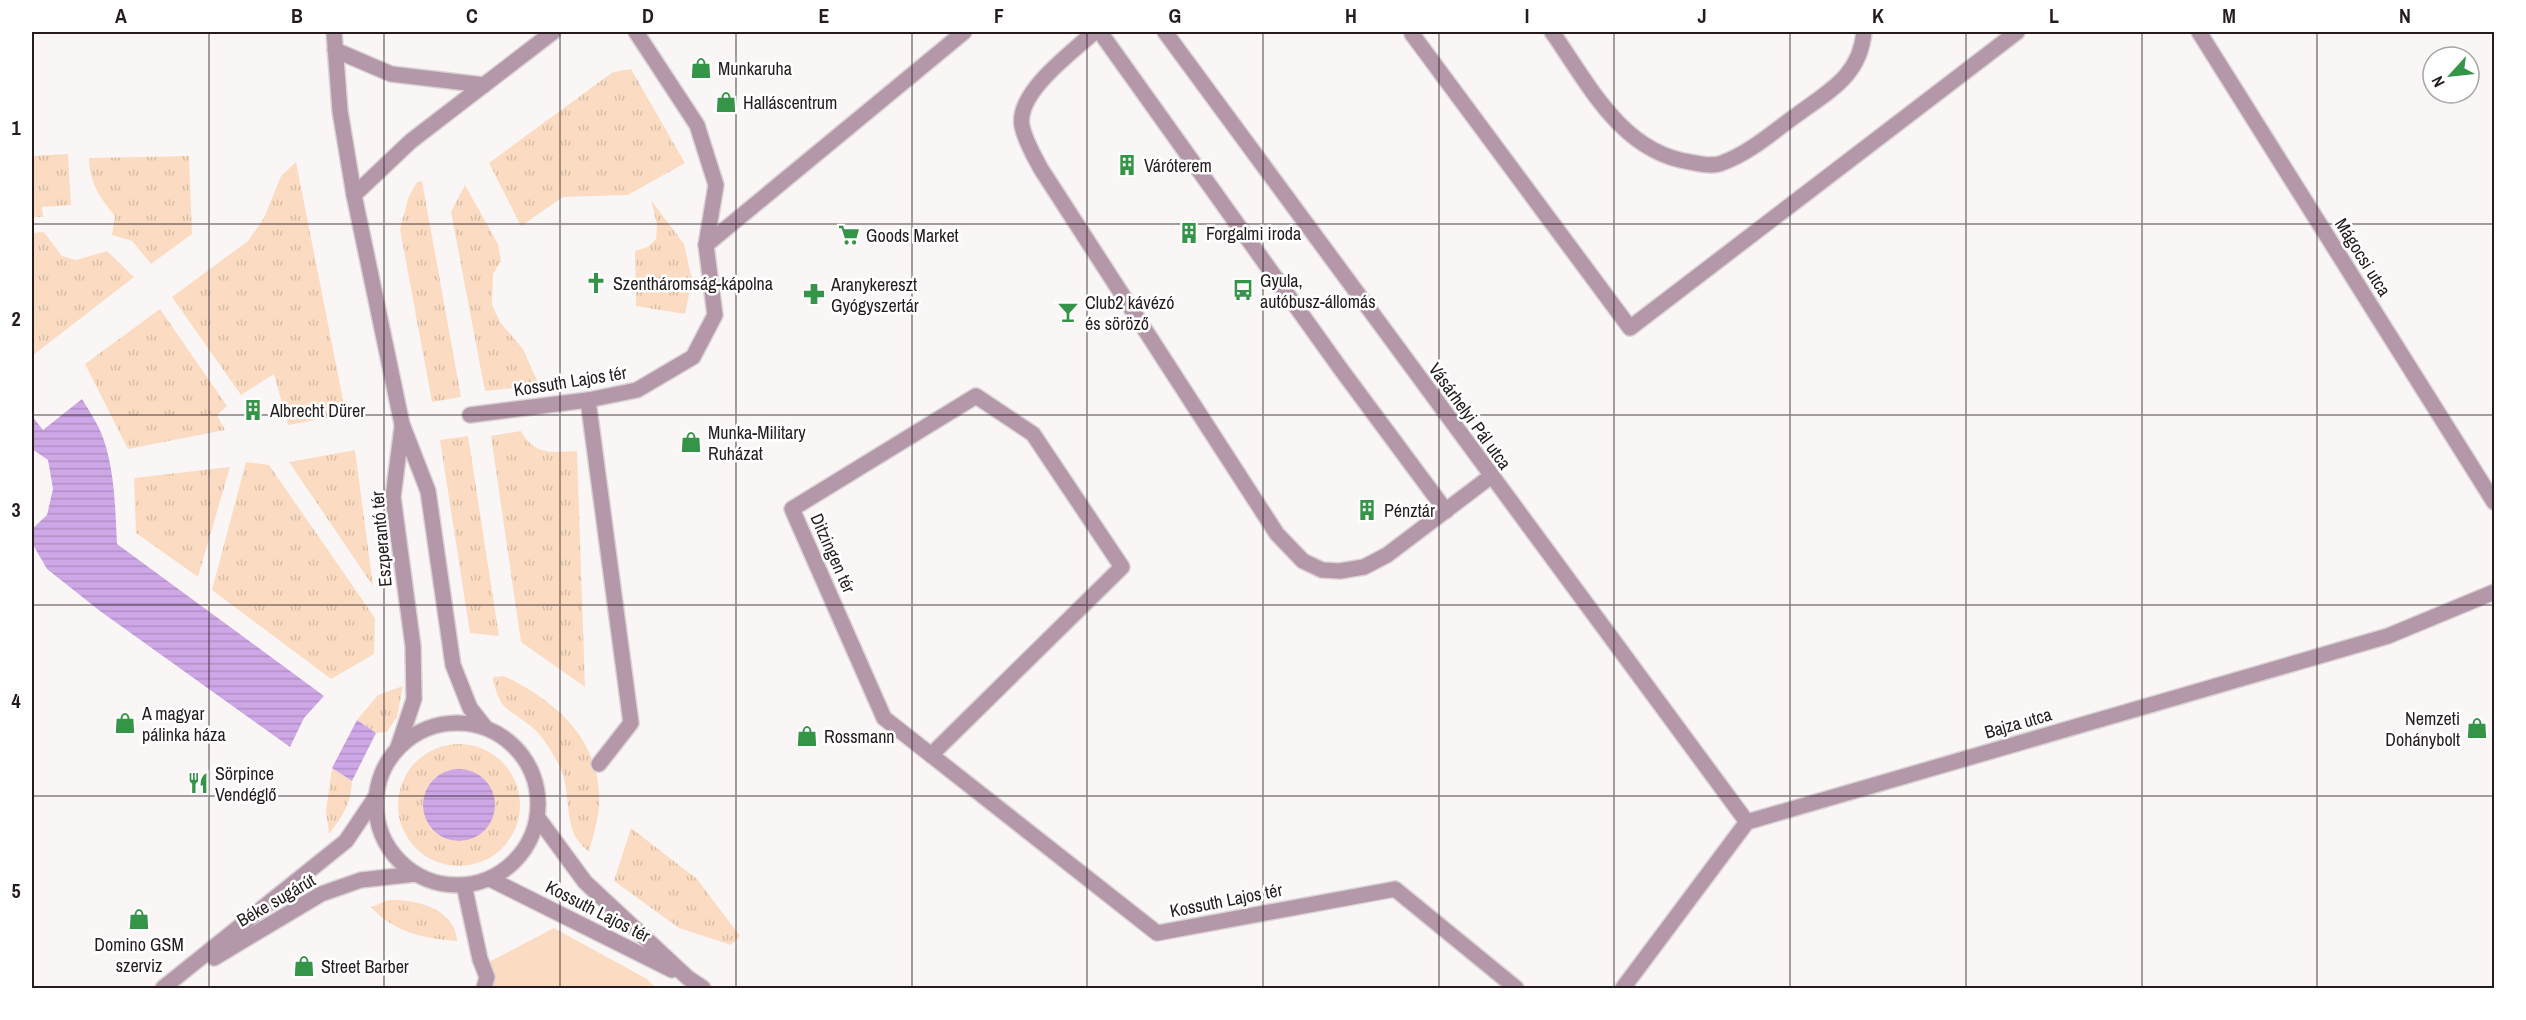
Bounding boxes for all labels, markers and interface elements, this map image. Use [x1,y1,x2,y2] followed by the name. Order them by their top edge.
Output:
[115,2,127,29] text: A
[291,2,303,29] text: B
[466,2,478,29] text: C
[642,2,654,29] text: D
[819,2,830,29] text: E
[994,2,1004,29] text: F
[1169,2,1181,29] text: G
[1345,2,1357,29] text: H
[1525,2,1529,29] text: I
[1697,2,1707,29] text: J
[1872,2,1884,29] text: K
[2049,2,2059,29] text: L
[2222,2,2236,29] text: M
[2399,2,2411,29] text: N
[2421,45,2481,105] north arrow
[689,56,713,80] shop icon: Munkaruha
[718,56,792,81] place label: Munkaruha
[2426,73,2450,91] text: N
[714,90,738,114] shop icon: Halláscentrum
[743,90,837,115] place label: Halláscentrum
[11,114,21,141] text: 1
[1115,153,1139,177] building icon: Váróterem
[1144,153,1212,178] place label: Váróterem
[2329,213,2397,301] street label: Mágocsi utca
[1177,221,1201,245] building icon: Forgalmi iroda
[1206,221,1301,246] place label: Forgalmi iroda
[837,223,861,247] supermarket icon: Goods Market
[866,223,959,248] place label: Goods Market
[1260,268,1376,314] place label: Gyula, autóbusz-állomás
[584,271,608,295] church icon: Szentháromság-kápolna
[613,271,773,296] place label: Szentháromság-kápolna
[830,272,919,318] place label: Aranykereszt Gyógyszertár
[1231,278,1255,302] bus stop icon: Gyula, autóbusz-állomás
[802,282,826,306] pharmacy icon: Aranykereszt Gyógyszertár
[1085,290,1174,336] place label: Club2 kávézó és söröző
[1056,300,1080,324] bar icon: Club2 kávézó és söröző
[11,305,21,332] text: 2
[1423,358,1517,474] street label: Vásárhelyi Pál utca
[512,360,628,402] street label: Kossuth Lajos tér
[241,398,265,422] building icon: Albrecht Dürer
[269,398,365,423] place label: Albrecht Dürer
[708,420,806,466] place label: Munka-Military Ruházat
[679,430,703,454] shop icon: Munka-Military Ruházat
[364,490,398,588] street label: Eszperantó tér
[11,496,21,523] text: 3
[1355,498,1379,522] building icon: Pénztár
[1384,498,1435,523] place label: Pénztár
[804,509,862,597] street label: Ditzingen tér
[11,687,21,714] text: 4
[141,701,226,747] place label: A magyar pálinka háza
[1981,701,2055,745] street label: Bajza utca
[2385,706,2460,752] place label: Nemzeti Dohánybolt
[113,711,137,735] shop icon: A magyar pálinka háza
[2465,716,2489,740] shop icon: Nemzeti Dohánybolt
[795,724,819,748] shop icon: Rossmann
[824,724,895,749] place label: Rossmann
[215,761,277,807] place label: Sörpince Vendéglő
[186,771,210,795] restaurant icon: Sörpince Vendéglő
[232,867,320,933] street label: Béke sugárút
[542,874,655,948] street label: Kossuth Lajos tér
[11,877,21,904] text: 5
[1168,877,1284,923] street label: Kossuth Lajos tér
[127,907,151,931] shop icon: Domino GSM szerviz
[94,932,184,978] place label: Domino GSM szerviz
[292,954,316,978] shop icon: Street Barber
[321,954,409,979] place label: Street Barber

